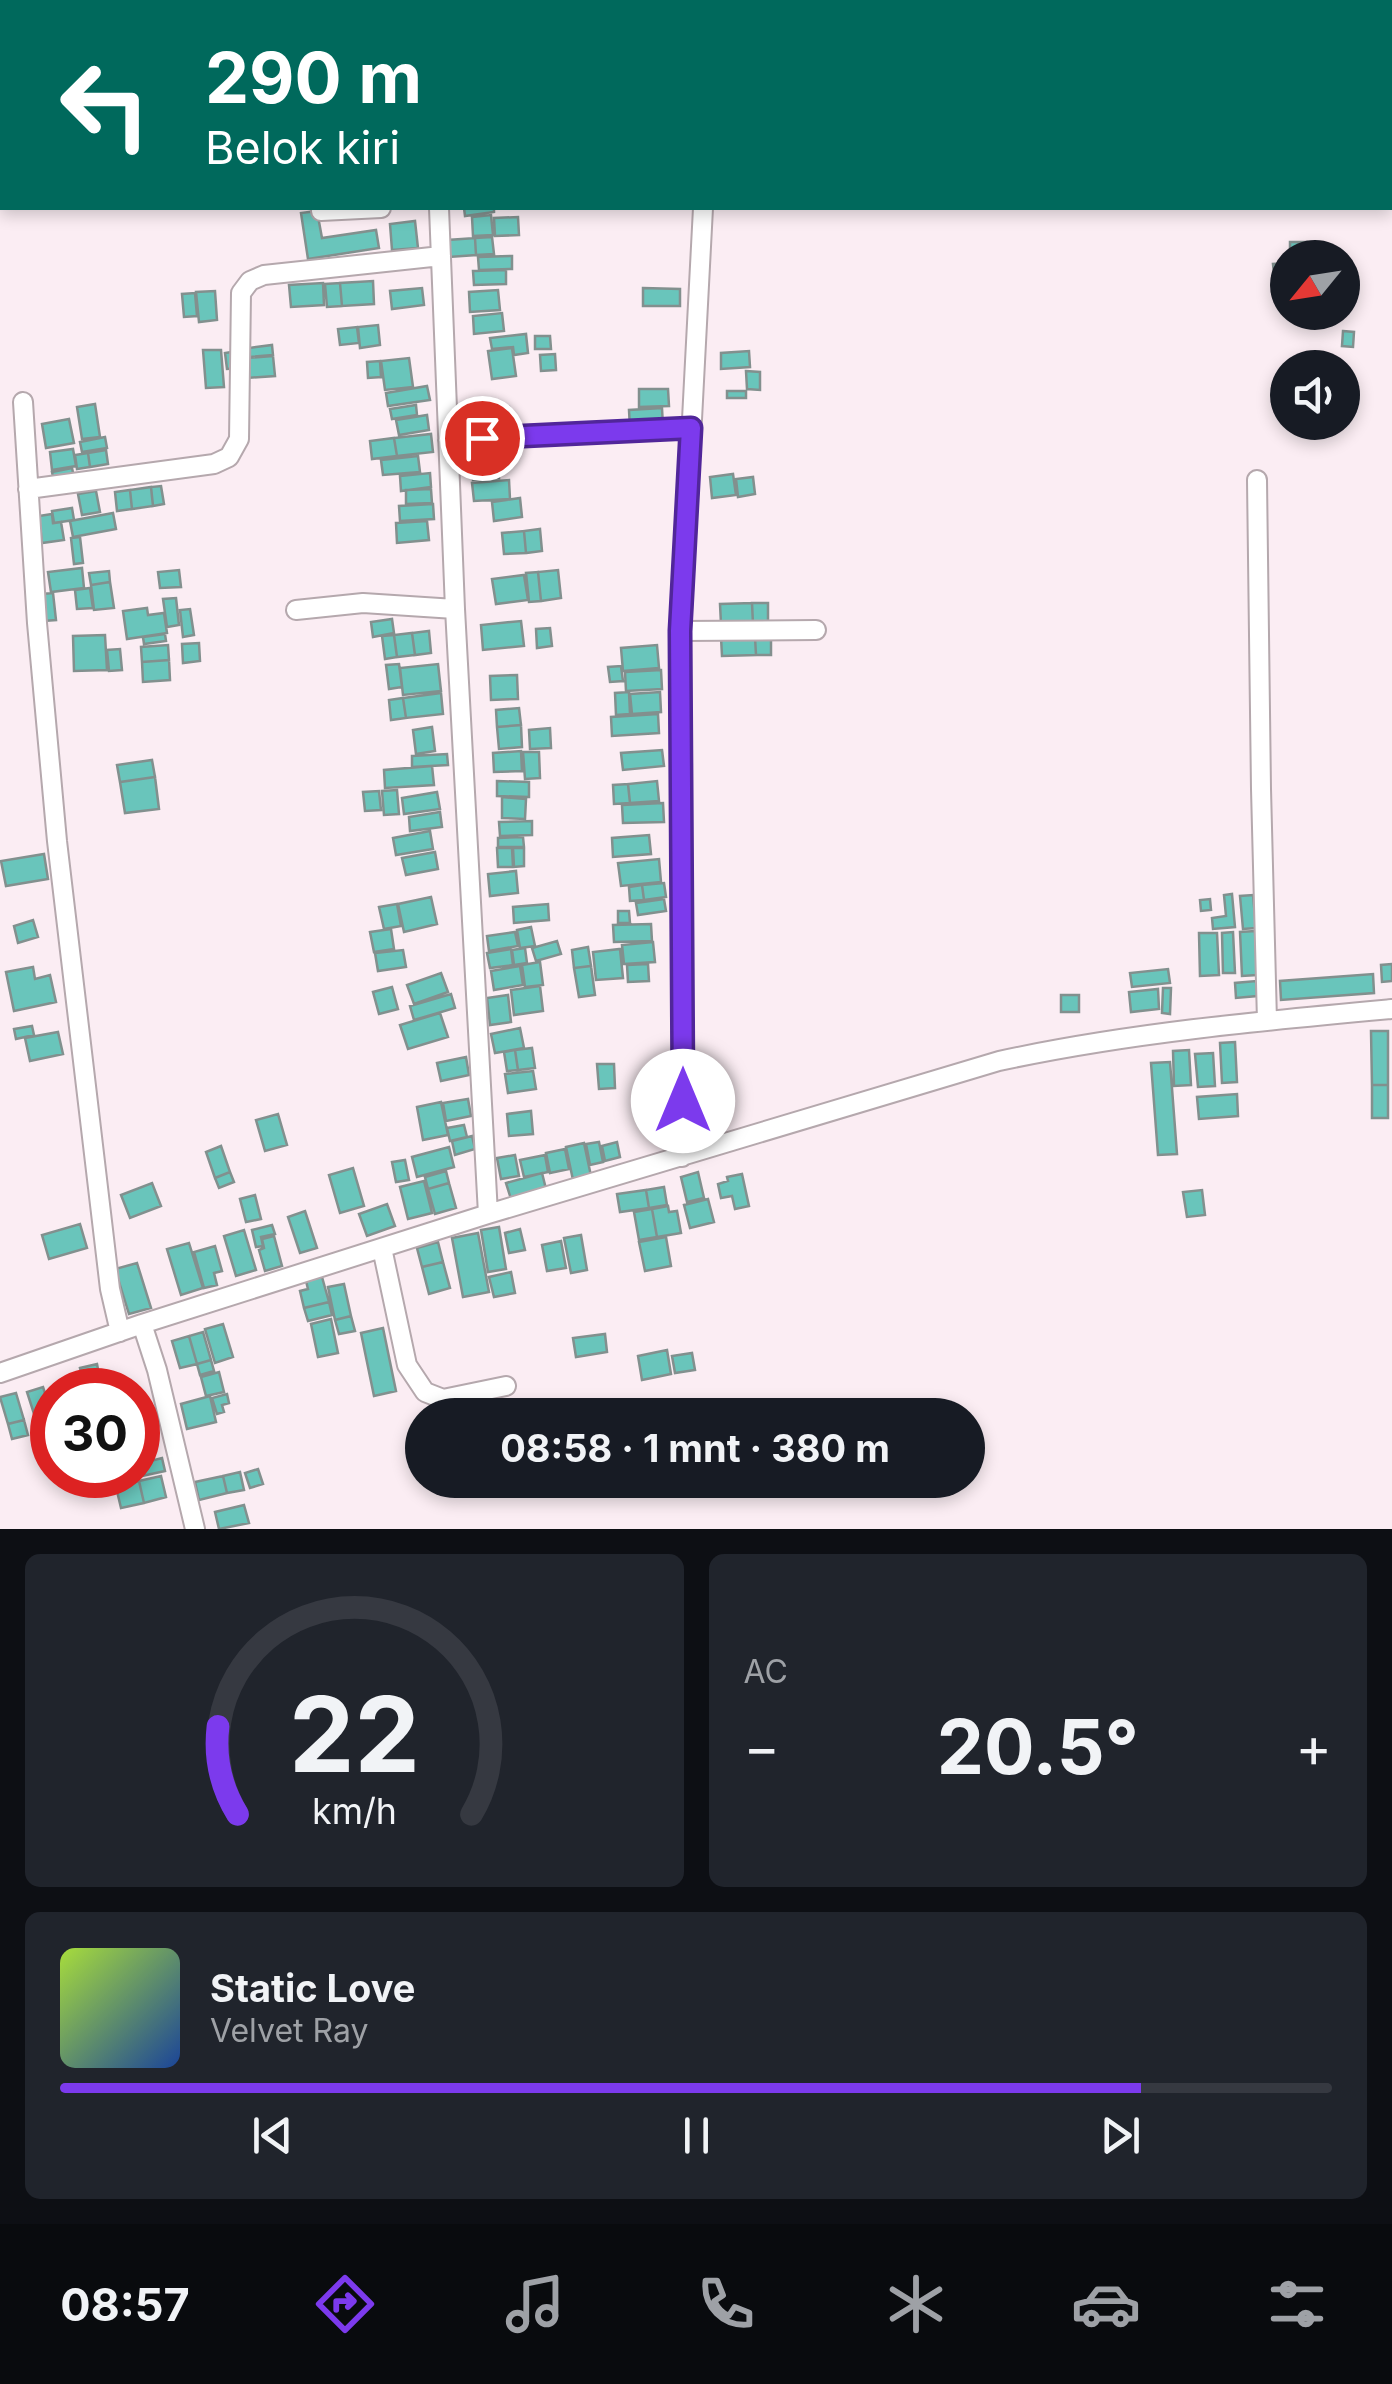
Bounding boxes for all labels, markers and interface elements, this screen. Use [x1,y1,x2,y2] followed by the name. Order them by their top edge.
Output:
[205,35,422,120] text: 290 m
[40,40,170,170] icon: left
[205,120,400,175] text: Belok kiri
[1270,240,1360,330] north arrow
[1270,240,1360,440] map controls
[1270,350,1360,440] button: sound
[440,396,525,481] pin
[455,411,510,466] icon: arrive
[631,1049,735,1153] position arrow
[30,1368,160,1498] speed limit sign: 30
[500,1425,890,1471] text: 08:58 · 1 mnt · 380 m
[744,1652,788,1691] text: AC
[289,1671,420,1797] text: 22
[937,1701,1139,1792] text: 20.5°
[744,1714,780,1780] text: −
[1296,1714,1332,1780] text: +
[312,1789,397,1833] text: km/h
[210,1965,415,2011] text: Static Love
[210,2011,368,2050] text: Velvet Ray
[245,2108,300,2163] icon: previous
[669,2108,724,2163] icon: pause
[1093,2108,1148,2163] icon: next
[310,2269,380,2339] icon: directions
[500,2269,570,2339] icon: music
[691,2269,761,2339] icon: phone
[881,2269,951,2339] icon: climate
[1071,2269,1141,2339] icon: car
[1262,2269,1332,2339] icon: filters
[60,2277,190,2332] text: 08:57

